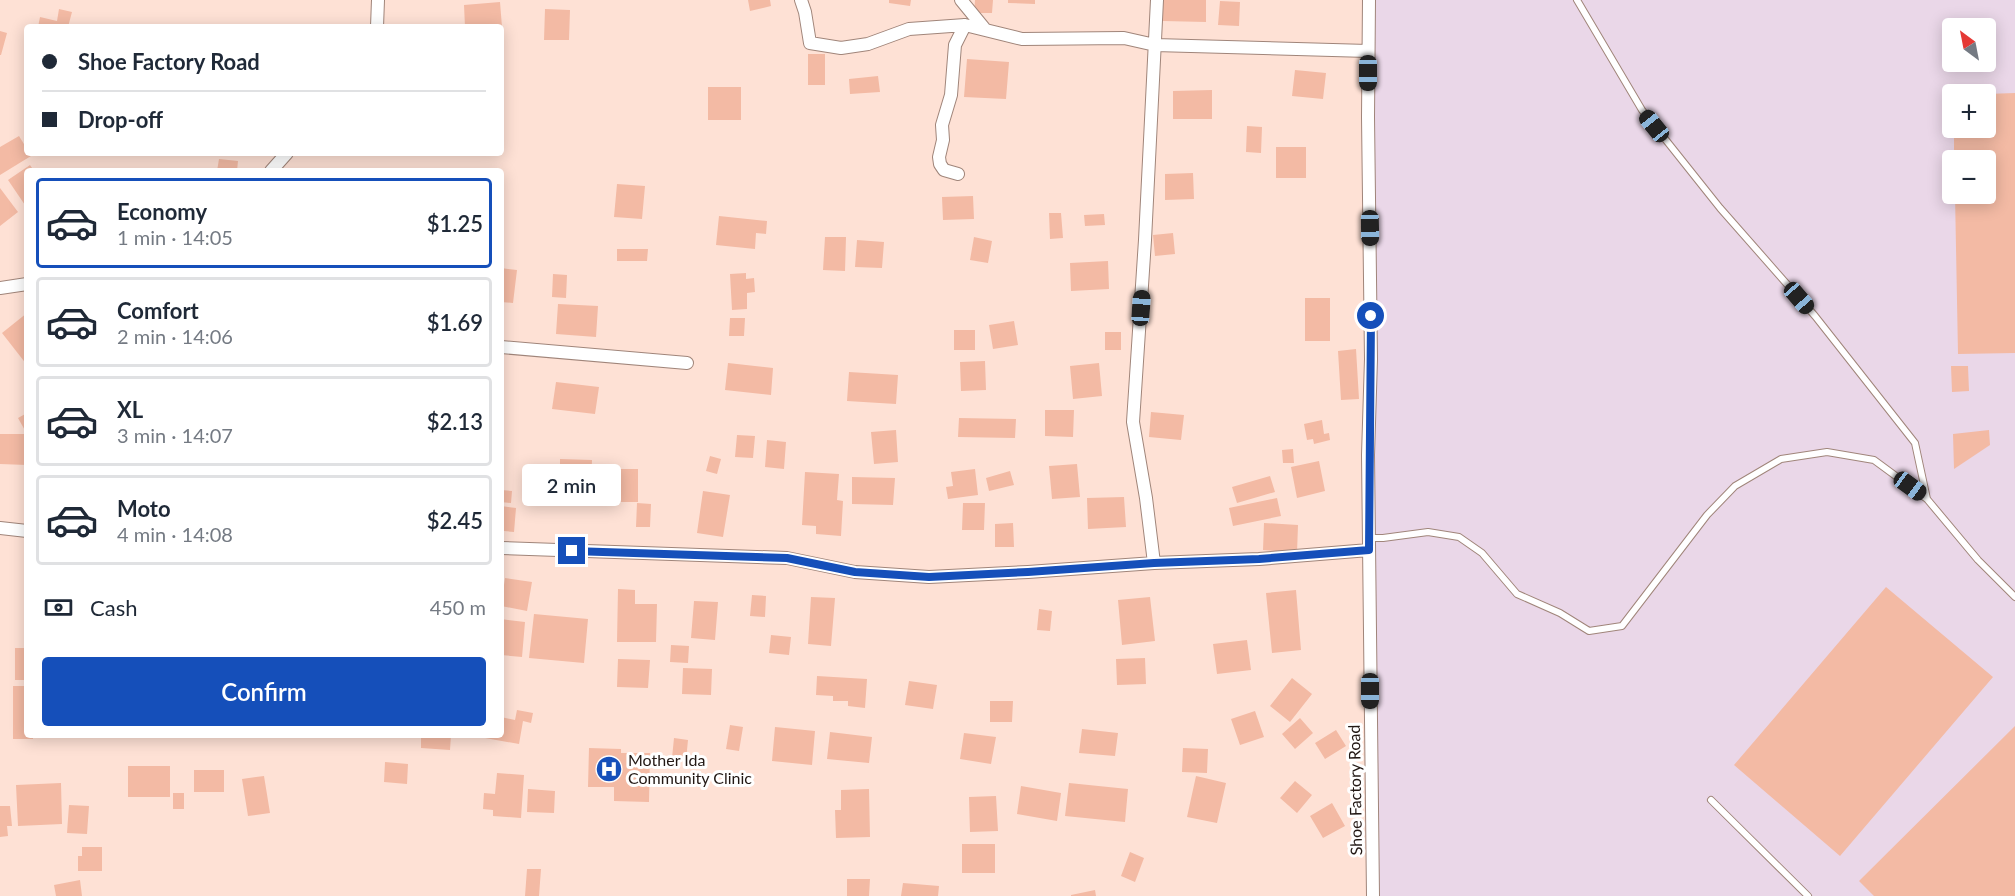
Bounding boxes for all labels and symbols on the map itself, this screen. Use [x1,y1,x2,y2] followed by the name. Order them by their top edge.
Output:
[1942,18,1996,72] north arrow
[1359,55,1377,91] car
[1636,106,1672,146] car
[1361,210,1379,246] car
[1780,279,1818,317] car
[1131,289,1151,327] car
[1357,302,1384,329] route start
[522,464,622,506] callout: 2 min
[1890,468,1930,504] car
[558,537,585,564] route end
[1361,673,1379,709] car
[1344,725,1365,855] street label: Shoe Factory Road
[628,750,752,787] place label: Mother Ida Community Clinic
[594,754,624,784] hospital icon: Mother Ida Community Clinic

